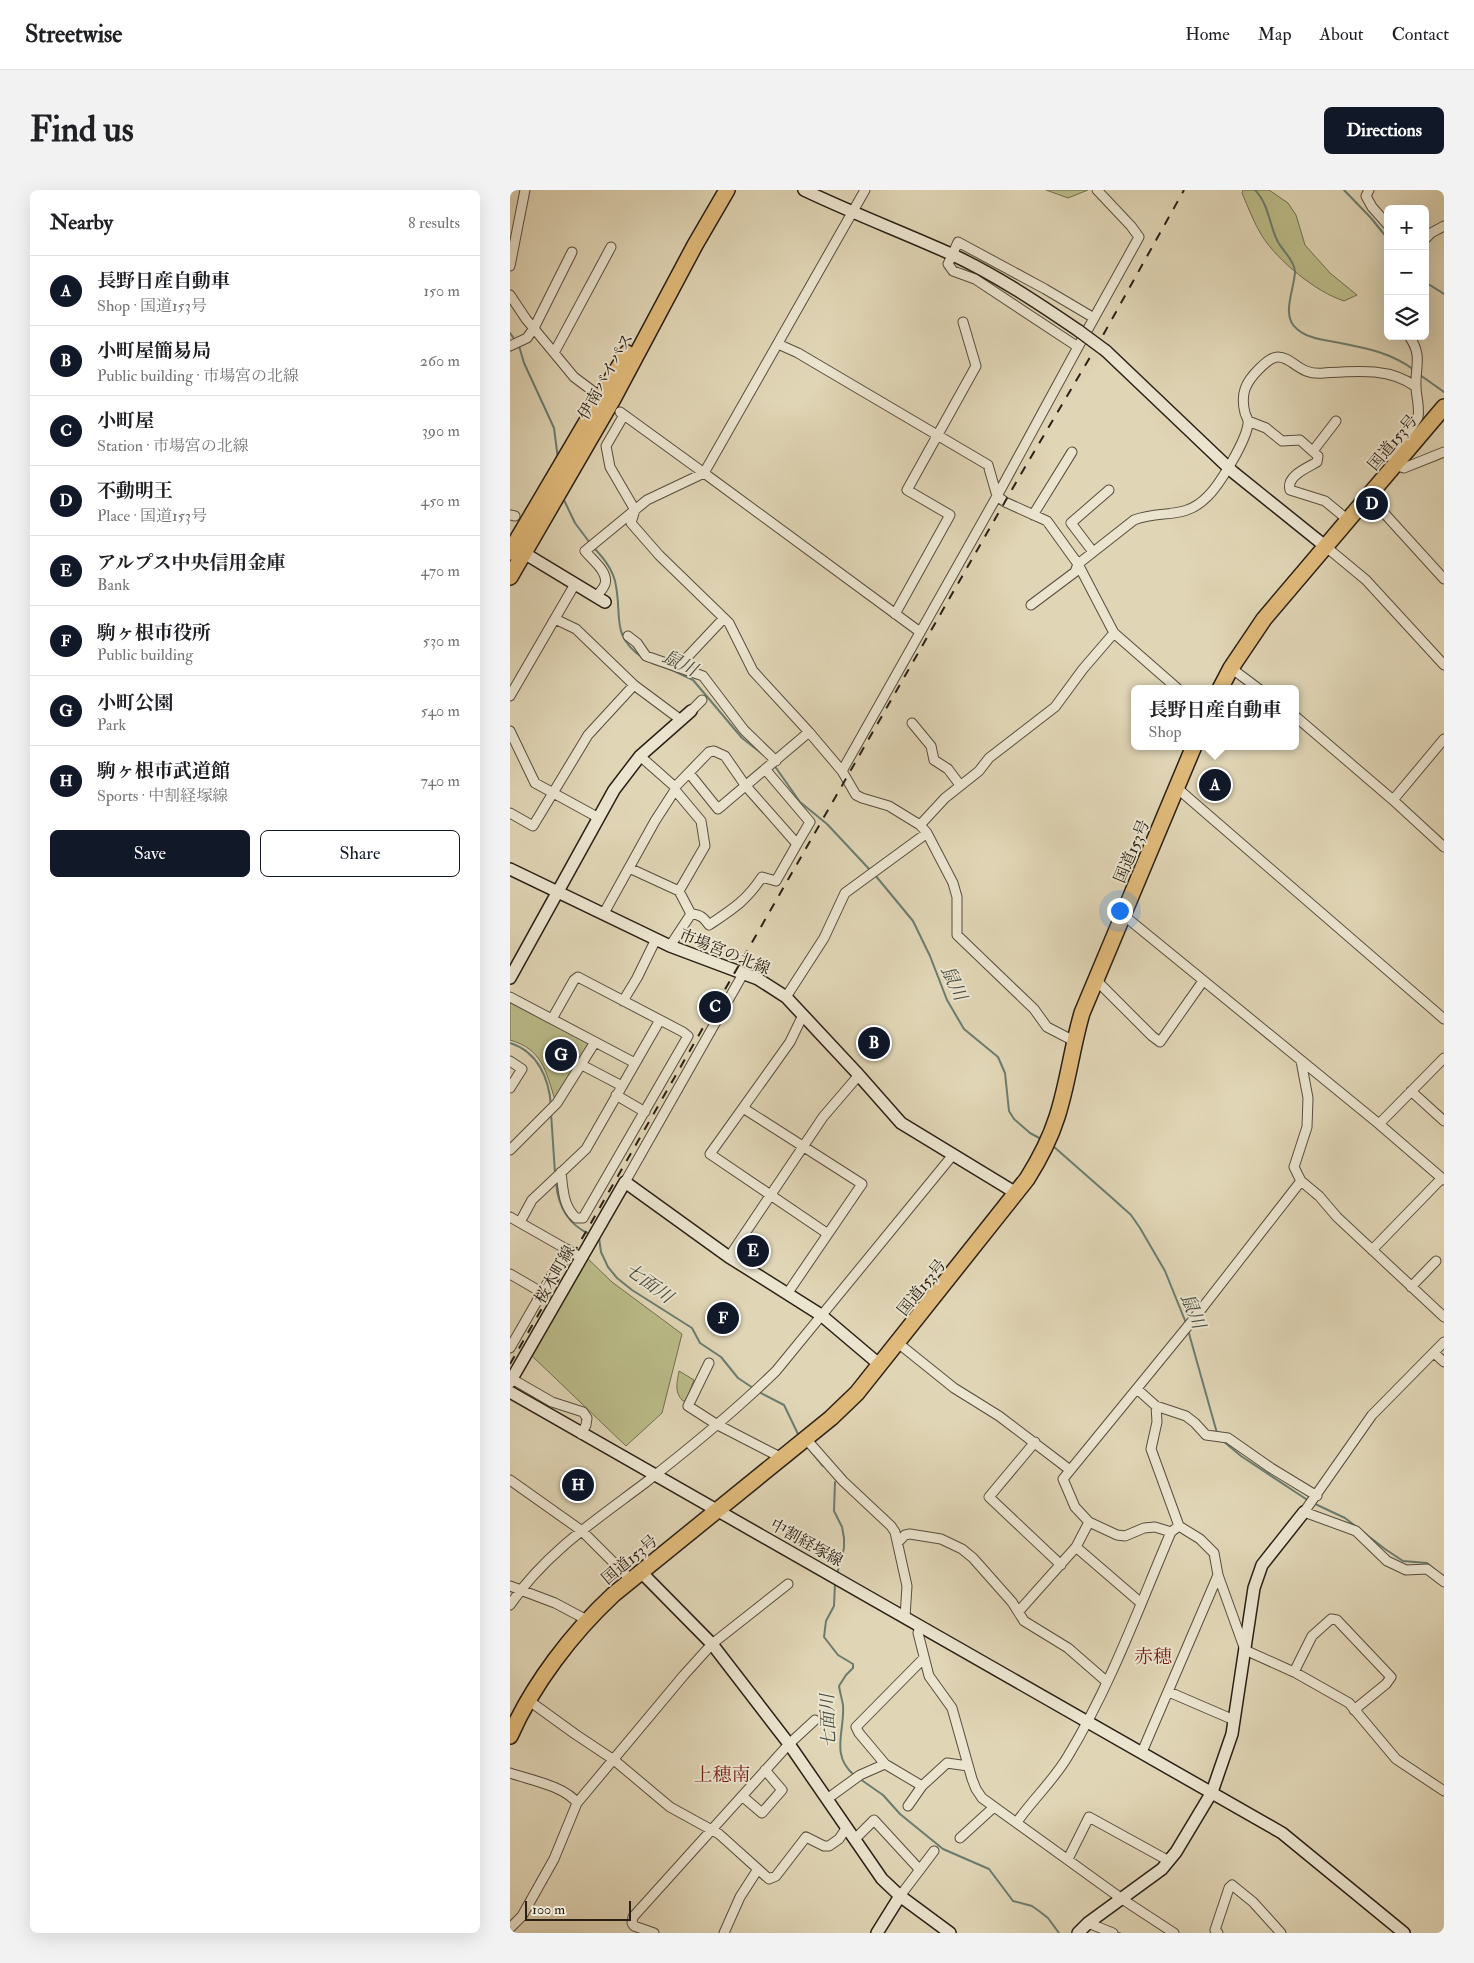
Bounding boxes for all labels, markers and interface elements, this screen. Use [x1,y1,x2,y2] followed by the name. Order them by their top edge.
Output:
[25,19,122,50] text: Streetwise
[1185,23,1230,46] text: Home
[1258,23,1292,46] text: Map
[1320,23,1364,46] text: About
[1392,23,1449,46] text: Contact
[1324,107,1444,154] button: Directions
[30,108,134,152] text: Find us
[1384,205,1429,340] map controls
[1384,205,1429,250] button: +
[50,209,113,236] text: Nearby
[408,213,460,233] text: 8 results
[1384,250,1429,295] button: −
[97,269,230,293] text: 長野日産自動車
[61,281,71,301] text: A
[423,281,460,301] text: 150 m
[1384,295,1429,340] button: layers
[97,296,207,316] text: Shop · 国道153号
[574,330,638,423] street label: 伊南バイパス
[97,339,211,363] text: 小町屋簡易局
[61,351,71,371] text: B
[420,351,460,371] text: 260 m
[97,366,299,386] text: Public building · 市場宮の北線
[97,409,154,433] text: 小町屋
[1364,411,1422,475] street label: 国道153号
[60,421,72,441] text: C
[422,421,460,441] text: 390 m
[97,436,249,456] text: Station · 市場宮の北線
[97,479,173,503] text: 不動明王
[1356,485,1388,523] pin: D
[59,491,73,511] text: D
[421,491,460,511] text: 450 m
[97,506,207,526] text: Place · 国道153号
[97,551,285,575] text: アルプス中央信用金庫
[60,561,72,581] text: E
[420,561,460,581] text: 470 m
[97,575,130,595] text: Bank
[97,621,211,645] text: 駒ヶ根市役所
[61,631,71,651] text: F
[423,631,460,651] text: 530 m
[97,645,193,665] text: Public building
[659,645,703,683] water label: 鼠川
[1131,685,1299,750] popup
[97,691,173,715] text: 小町公園
[1148,698,1282,722] text: 長野日産自動車
[59,701,73,721] text: G
[421,701,460,721] text: 540 m
[97,715,126,735] text: Park
[1148,722,1182,742] text: Shop
[97,759,230,783] text: 駒ヶ根市武道館
[1199,766,1231,804] pin: A
[59,771,73,791] text: H
[420,771,460,791] text: 740 m
[97,786,228,806] text: Sports · 中割経塚線
[1110,817,1154,886] street label: 国道153号
[50,830,250,877] button: Save
[260,830,460,877] button: Share
[1107,898,1133,924] your location
[676,925,773,979] street label: 市場宮の北線
[936,962,972,1006] water label: 鼠川
[699,988,731,1026] pin: C
[858,1024,890,1062] pin: B
[545,1036,577,1074] pin: G
[737,1232,769,1270] pin: E
[530,1242,580,1307] street label: 桜木町線
[893,1255,951,1320] street label: 国道153号
[620,1258,679,1310] water label: 七面川
[1175,1290,1211,1334] water label: 鼠川
[707,1299,739,1337] pin: F
[562,1466,594,1504] pin: H
[767,1515,846,1571] street label: 中割経塚線
[598,1531,662,1589] street label: 国道153号
[1134,1645,1172,1669] district label: 赤穂
[816,1692,841,1748] water label: 七面川
[693,1763,751,1787] district label: 上穂南
[525,1898,631,1921] scale bar
[532,1901,565,1918] text: 100 m

